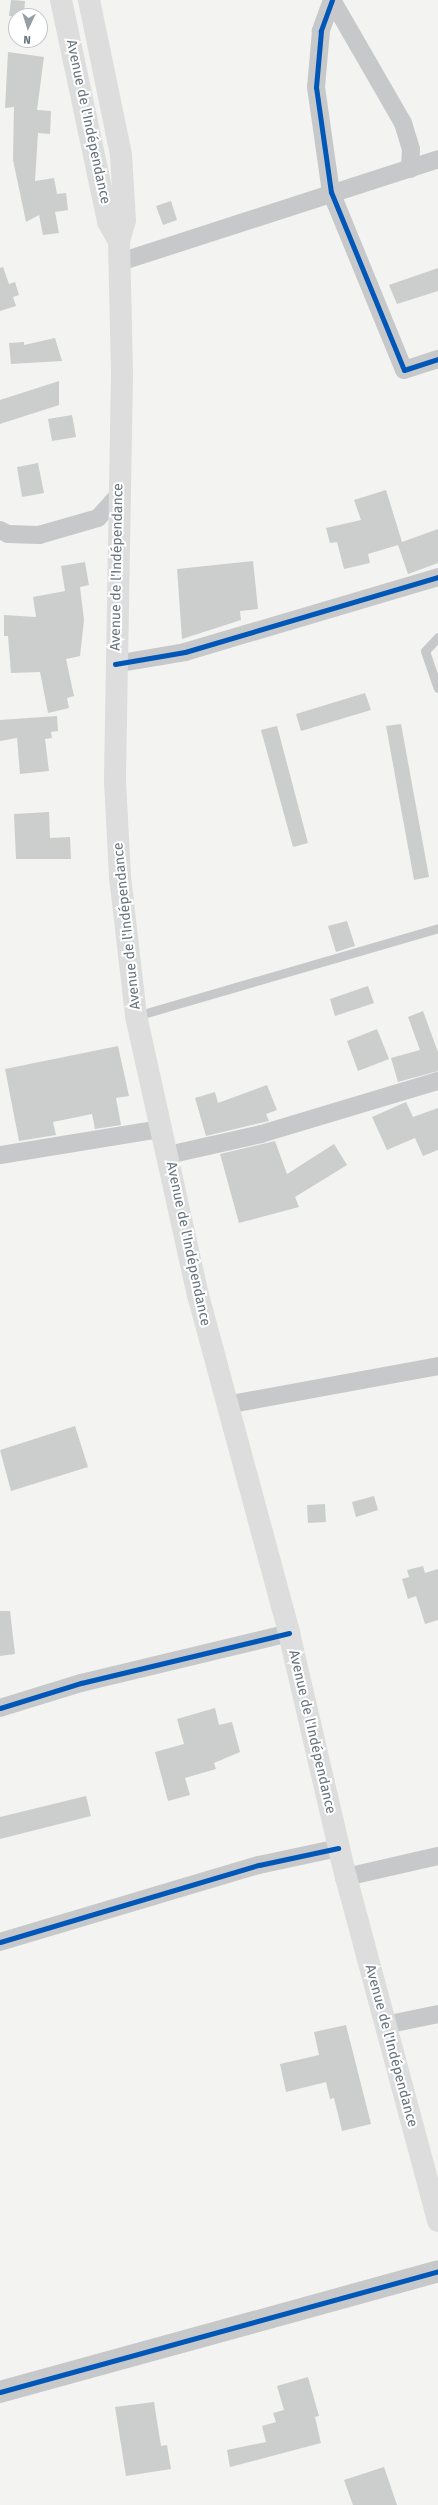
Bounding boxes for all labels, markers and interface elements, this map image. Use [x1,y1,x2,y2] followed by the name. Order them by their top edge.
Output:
[8,8,48,48] north arrow
[23,33,31,46] text: N
[62,38,114,206] street label: Avenue de l'Indépendance
[107,483,127,651] street label: Avenue de l'Indépendance
[110,842,144,1010] street label: Avenue de l'Indépendance
[162,1160,214,1328] street label: Avenue de l'Indépendance
[285,1648,339,1816] street label: Avenue de l'Indépendance
[361,1963,421,2129] street label: Avenue de l'Indépendance

